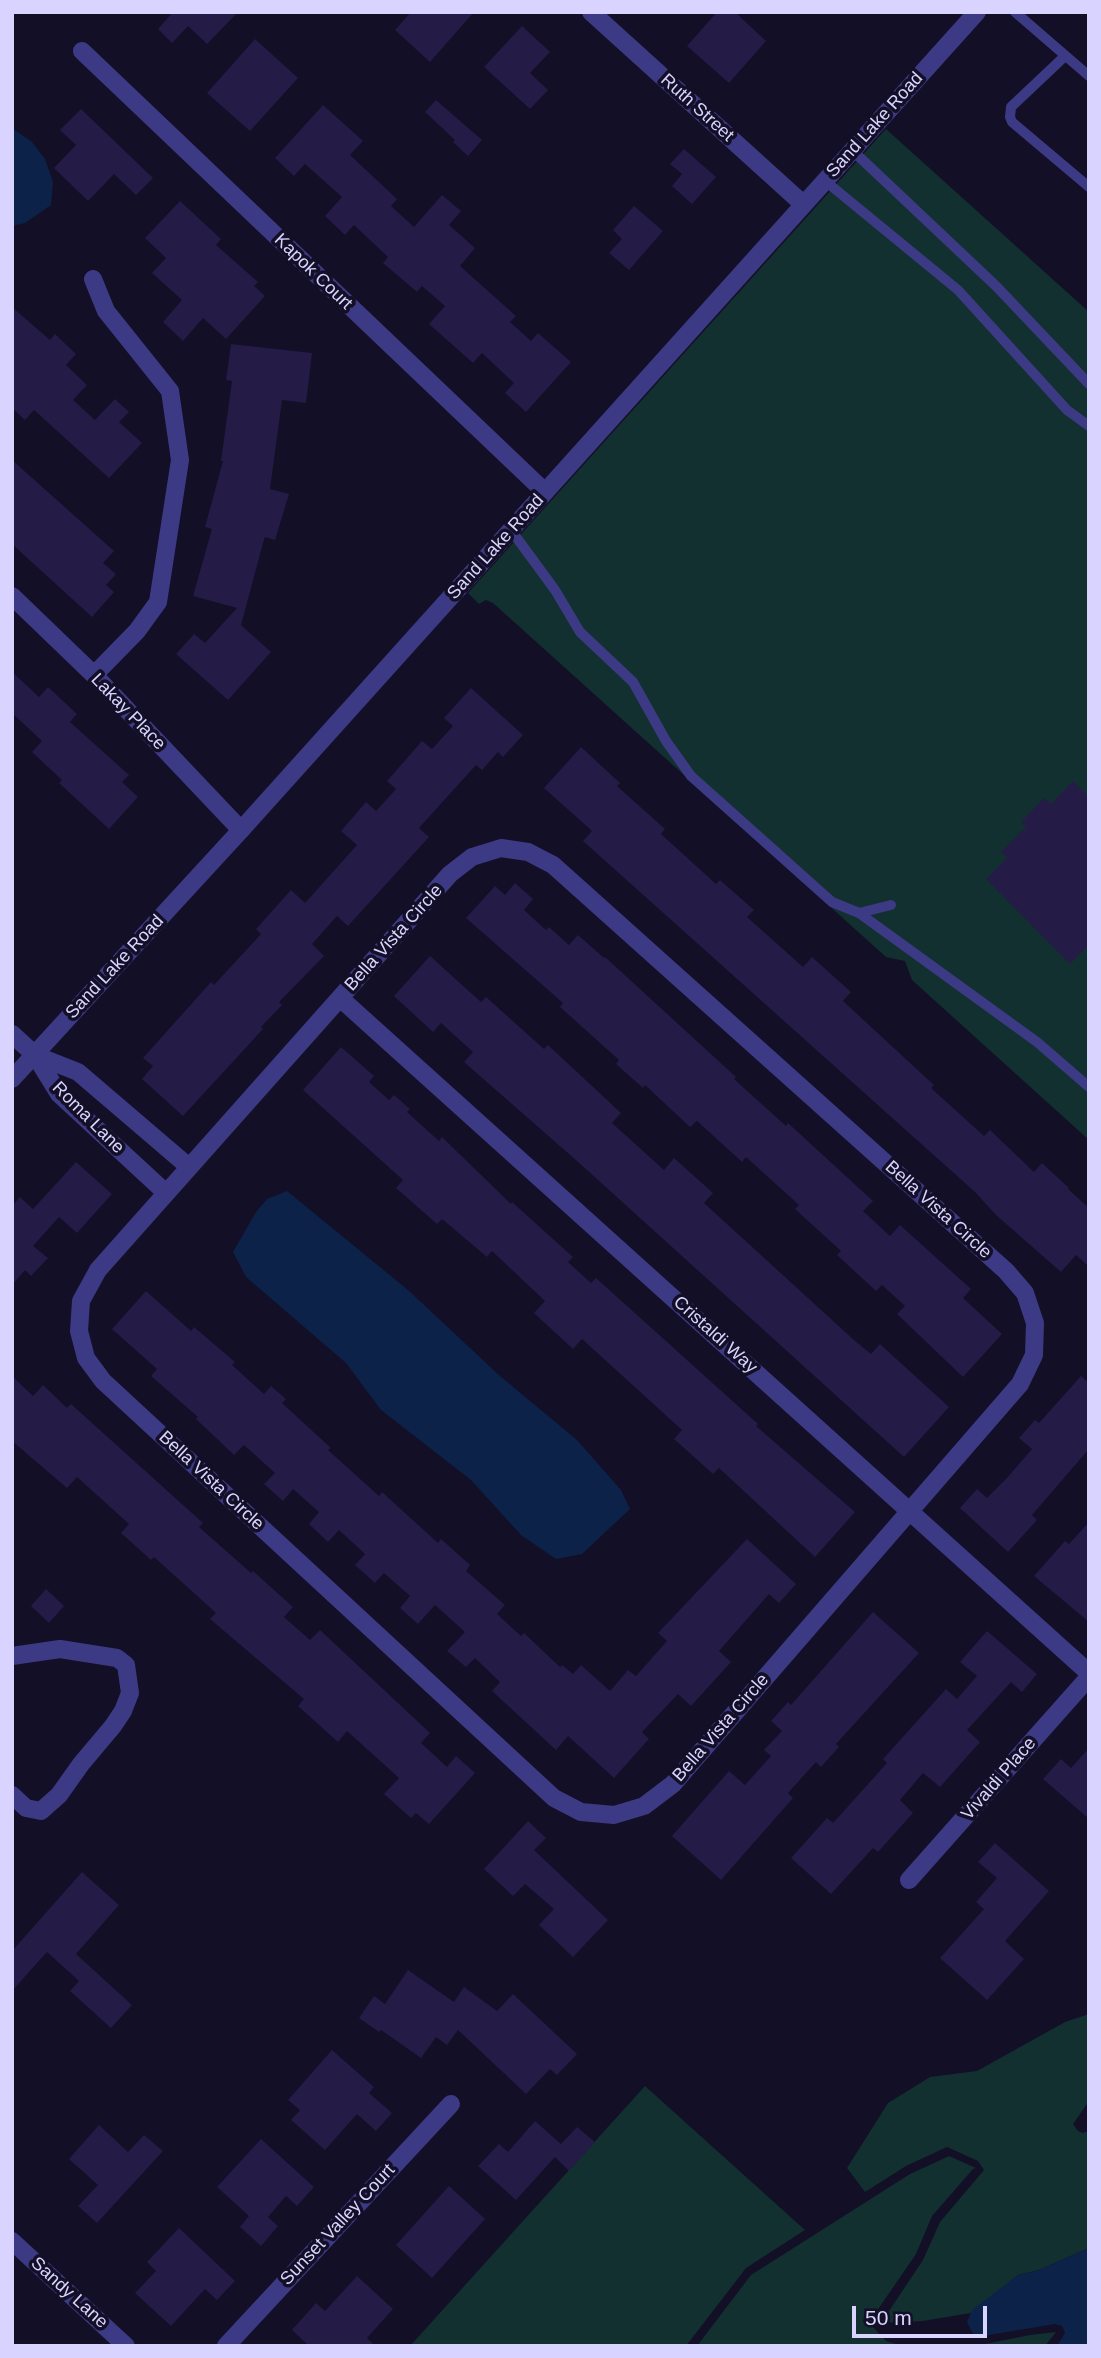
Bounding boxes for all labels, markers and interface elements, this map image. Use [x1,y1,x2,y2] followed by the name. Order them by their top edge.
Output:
[822,68,928,182] street label: Sand Lake Road
[656,70,738,146] street label: Ruth Street
[270,229,356,315] street label: Kapok Court
[443,490,549,604] street label: Sand Lake Road
[86,669,170,755] street label: Lakay Place
[341,880,447,996] street label: Bella Vista Circle
[61,911,169,1023] street label: Sand Lake Road
[47,1077,129,1159] street label: Roma Lane
[880,1157,996,1263] street label: Bella Vista Circle
[669,1292,761,1378] street label: Cristaldi Way
[154,1427,268,1535] street label: Bella Vista Circle
[668,1670,774,1786] street label: Bella Vista Circle
[957,1733,1041,1825] street label: Vivaldi Place
[276,2160,400,2290] street label: Sunset Valley Court
[26,2253,112,2333] street label: Sandy Lane
[856,2292,991,2336] scale bar
[865,2306,912,2329] text: 50 m

